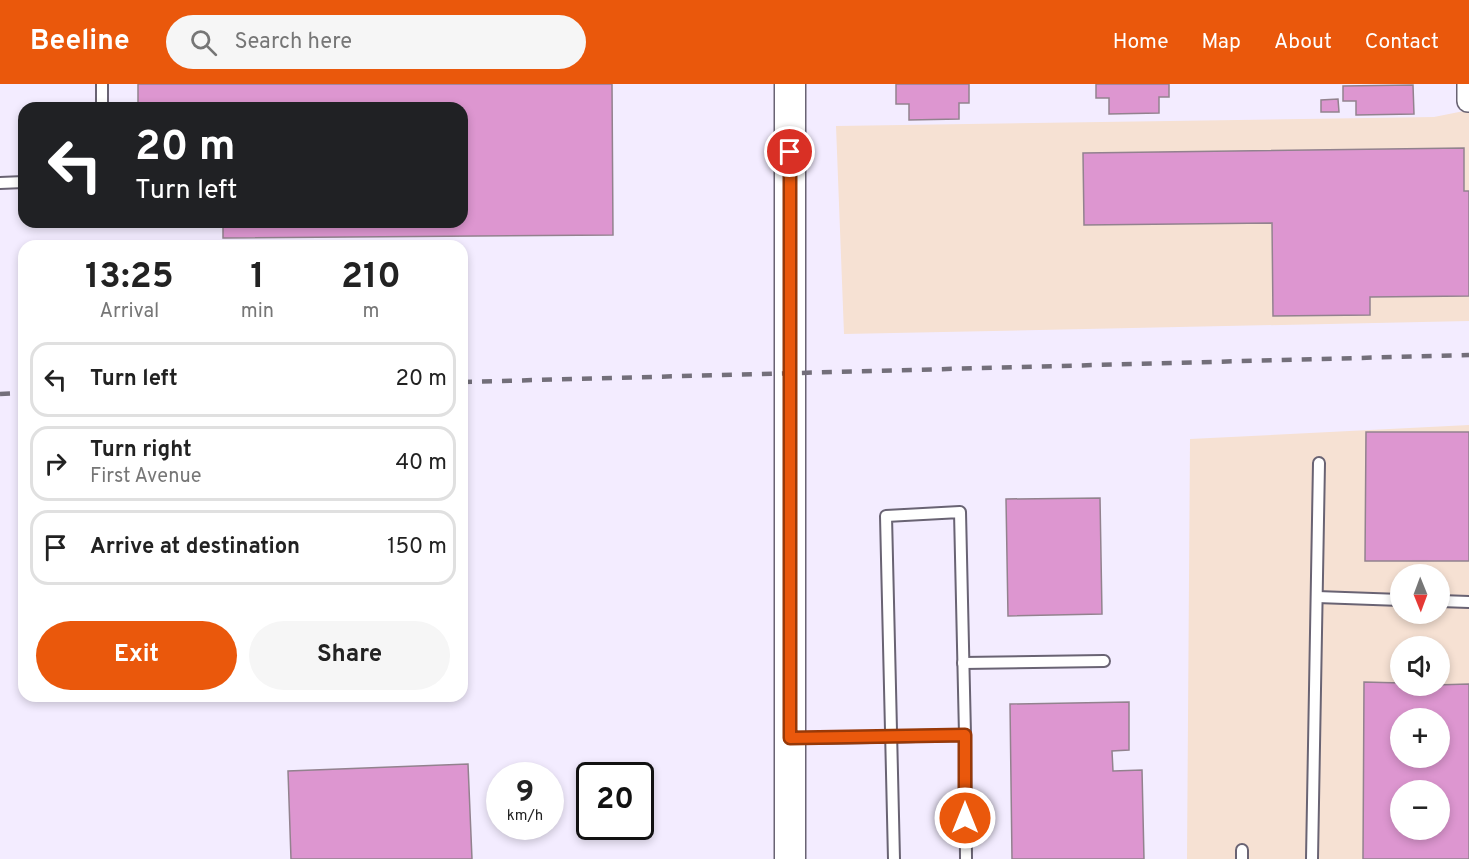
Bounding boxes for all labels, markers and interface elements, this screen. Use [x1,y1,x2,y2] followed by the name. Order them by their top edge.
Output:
[166,15,586,69] search box
[30,24,130,60] text: Beeline
[187,26,220,59] icon: search
[235,29,352,56] text: Search here
[1113,29,1169,56] text: Home
[1202,29,1241,56] text: Map
[1274,29,1332,56] text: About
[1365,29,1439,56] text: Contact
[135,122,236,175] text: 20 m
[36,126,114,204] icon: left
[764,126,815,177] pin
[773,135,806,168] icon: arrive
[135,174,237,208] text: Turn left
[85,255,174,301] text: 13:25
[250,255,265,301] text: 1
[341,255,401,301] text: 210
[100,299,159,325] text: Arrival
[241,299,274,325] text: min
[363,299,379,325] text: m
[39,363,72,396] icon: left
[90,366,178,393] text: Turn left
[396,366,447,393] text: 20 m
[90,437,192,464] text: Turn right
[39,447,72,480] icon: right
[395,450,447,477] text: 40 m
[90,464,201,490] text: First Avenue
[39,531,72,564] icon: arrive
[90,534,300,561] text: Arrive at destination
[387,534,447,561] text: 150 m
[1390,564,1450,624] north arrow
[1390,564,1450,840] map controls
[36,621,237,690] button: Exit
[249,621,450,690] button: Share
[1390,636,1450,696] button: sound
[1390,708,1450,768] button: +
[576,762,654,840] speed limit sign: 20
[516,775,534,812] text: 9
[1390,780,1450,840] button: −
[933,786,997,850] position arrow
[507,807,543,826] text: km/h

